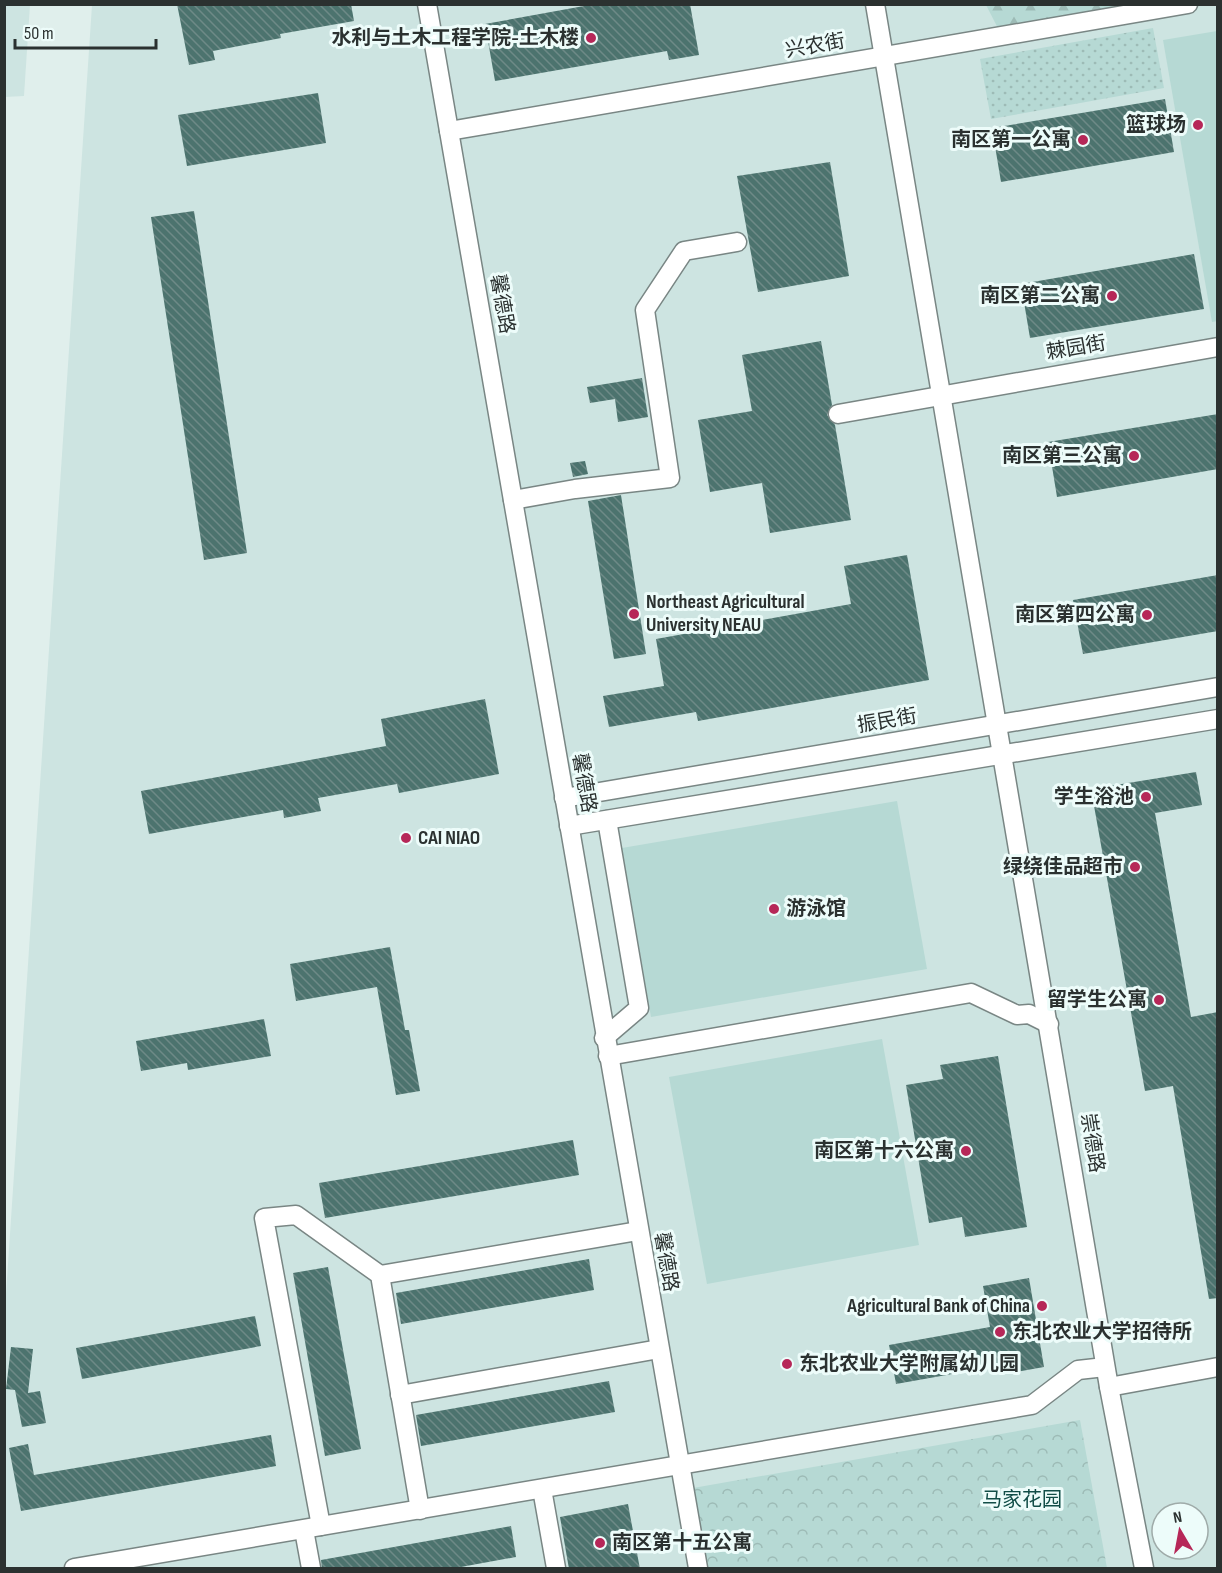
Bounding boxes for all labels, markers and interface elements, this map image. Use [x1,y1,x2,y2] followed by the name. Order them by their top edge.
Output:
[15,12,156,50] scale bar
[24,23,54,44] text: 50 m
[331,26,579,50] place label: 水利与土木工程学院-土木楼
[783,29,847,63] street label: 兴农街
[584,31,598,45] marker: 水利与土木工程学院-土木楼
[1126,113,1186,137] place label: 篮球场
[1191,118,1205,132] marker: 篮球场
[951,128,1071,152] place label: 南区第一公寓
[1076,133,1090,147] marker: 南区第一公寓
[485,272,519,336] street label: 馨德路
[980,284,1100,308] place label: 南区第二公寓
[1105,289,1119,303] marker: 南区第二公寓
[1044,331,1108,365] street label: 棘园街
[1002,444,1122,468] place label: 南区第三公寓
[1127,449,1141,463] marker: 南区第三公寓
[646,590,805,637] place label: Northeast Agricultural University NEAU
[1015,603,1135,627] place label: 南区第四公寓
[627,607,641,621] marker: Northeast Agricultural University NEAU
[1140,608,1154,622] marker: 南区第四公寓
[855,704,919,738] street label: 振民街
[567,751,601,815] street label: 馨德路
[1054,785,1134,809] place label: 学生浴池
[1139,790,1153,804] marker: 学生浴池
[418,826,480,850] place label: CAI NIAO
[399,831,413,845] marker: CAI NIAO
[1003,855,1123,879] place label: 绿绕佳品超市
[1128,860,1142,874] marker: 绿绕佳品超市
[786,897,846,921] place label: 游泳馆
[767,902,781,916] marker: 游泳馆
[1047,988,1147,1012] place label: 留学生公寓
[1152,993,1166,1007] marker: 留学生公寓
[1075,1111,1109,1175] street label: 崇德路
[814,1139,954,1163] place label: 南区第十六公寓
[959,1144,973,1158] marker: 南区第十六公寓
[649,1230,683,1294] street label: 馨德路
[846,1294,1030,1318] place label: Agricultural Bank of China
[1035,1299,1049,1313] marker: Agricultural Bank of China
[1012,1320,1192,1344] place label: 东北农业大学招待所
[993,1325,1007,1339] marker: 东北农业大学招待所
[799,1352,1019,1376] place label: 东北农业大学附属幼儿园
[780,1357,794,1371] marker: 东北农业大学附属幼儿园
[982,1488,1062,1512] park label: 马家花园
[1150,1501,1210,1561] north arrow
[1172,1508,1184,1528] text: N
[612,1531,752,1555] place label: 南区第十五公寓
[593,1536,607,1550] marker: 南区第十五公寓

